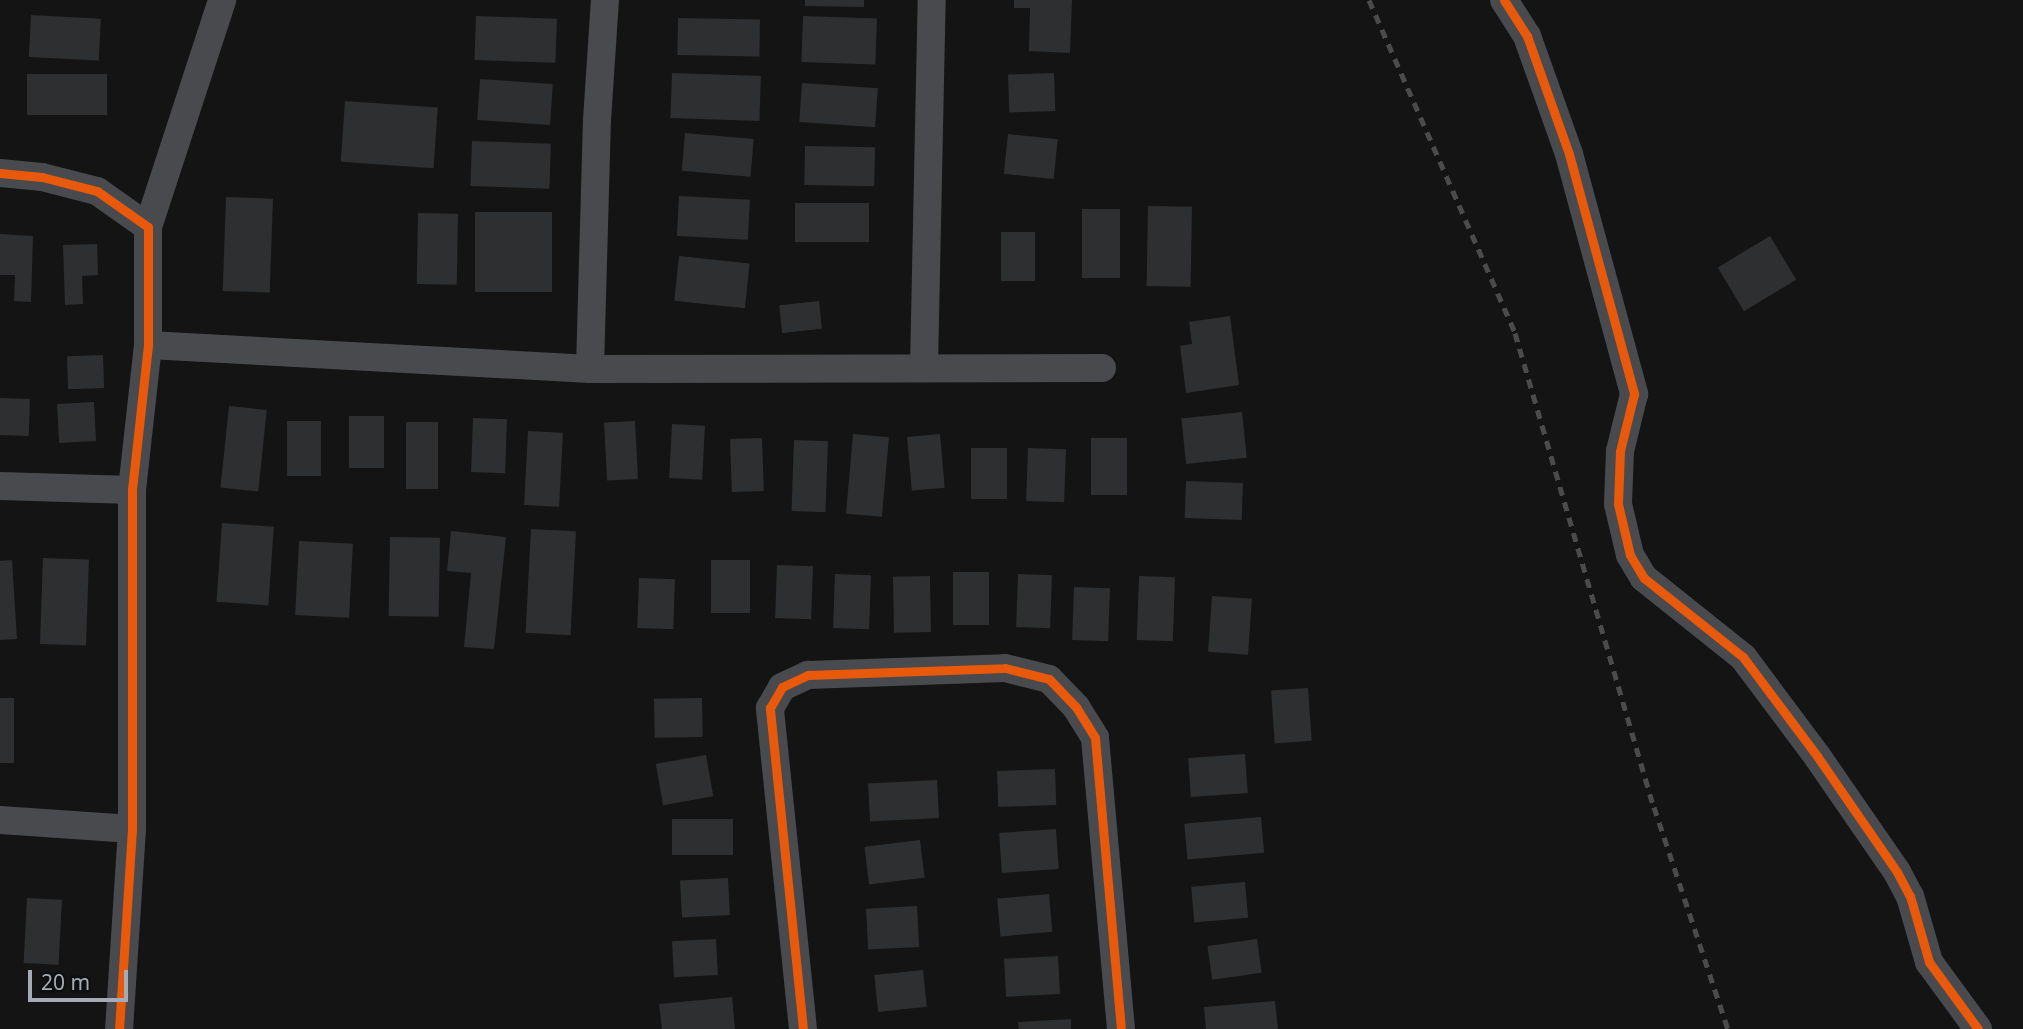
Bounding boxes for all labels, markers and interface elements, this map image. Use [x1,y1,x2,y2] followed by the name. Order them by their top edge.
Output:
[32,956,131,1000] scale bar
[41,968,90,996] text: 20 m

